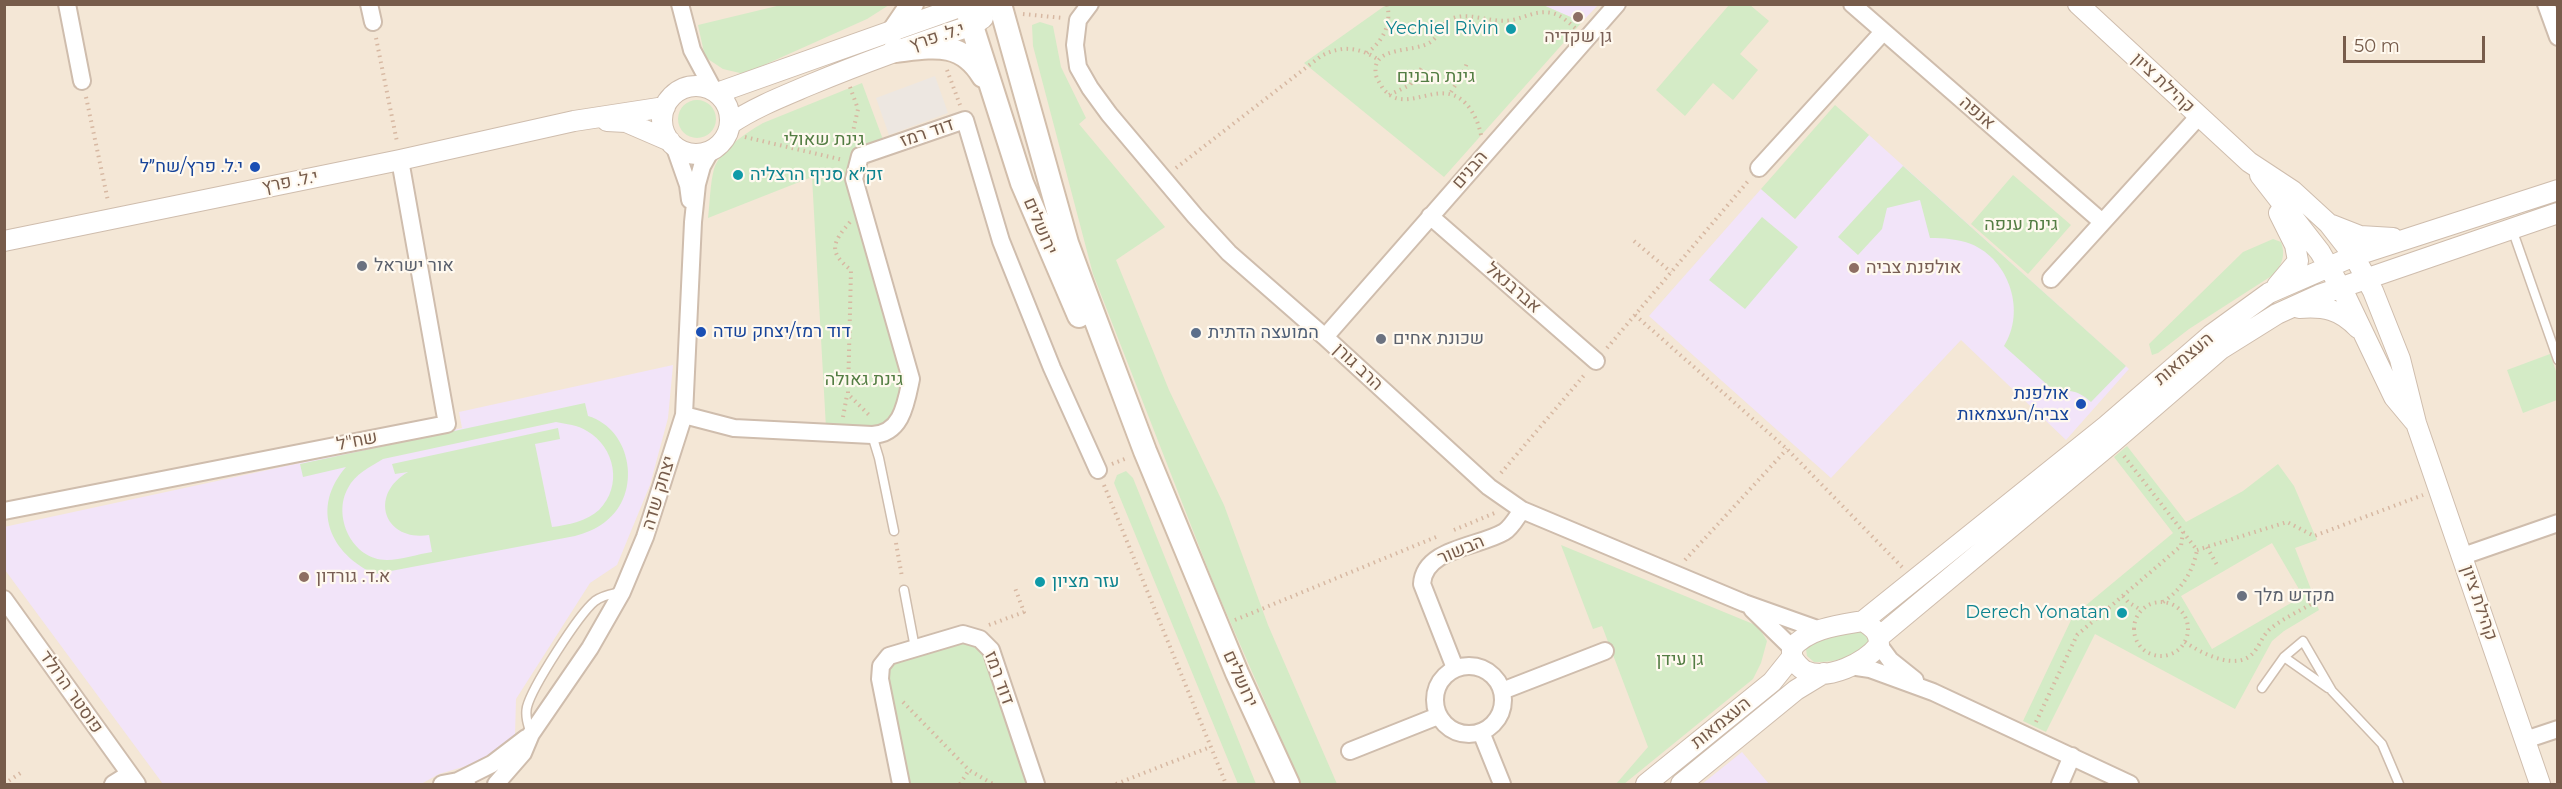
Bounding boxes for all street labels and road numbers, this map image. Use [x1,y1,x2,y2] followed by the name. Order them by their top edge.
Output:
[907,18,967,56] street label: י.ל. פרץ
[2127,48,2199,118] street label: קהילת ציון
[1955,92,1999,134] street label: אנפה
[897,114,957,152] street label: דוד רמז
[1448,147,1492,193] street label: הבנים
[260,166,320,198] street label: י.ל. פרץ
[1018,194,1062,258] street label: ירושלים
[1481,258,1545,318] street label: אברבנאל
[2150,328,2218,390] street label: העצמאות
[1329,339,1387,395] street label: הרב גורן
[335,426,379,456] street label: שח"ל
[638,453,680,533] street label: יצחק שדה
[1434,531,1488,569] street label: הבשור
[2456,563,2502,643] street label: קהילת ציון
[35,646,107,738] street label: פוסטר הרולד
[1218,647,1262,711] street label: ירושלים
[979,648,1019,708] street label: דוד רמז
[1687,692,1755,754] street label: העצמאות

